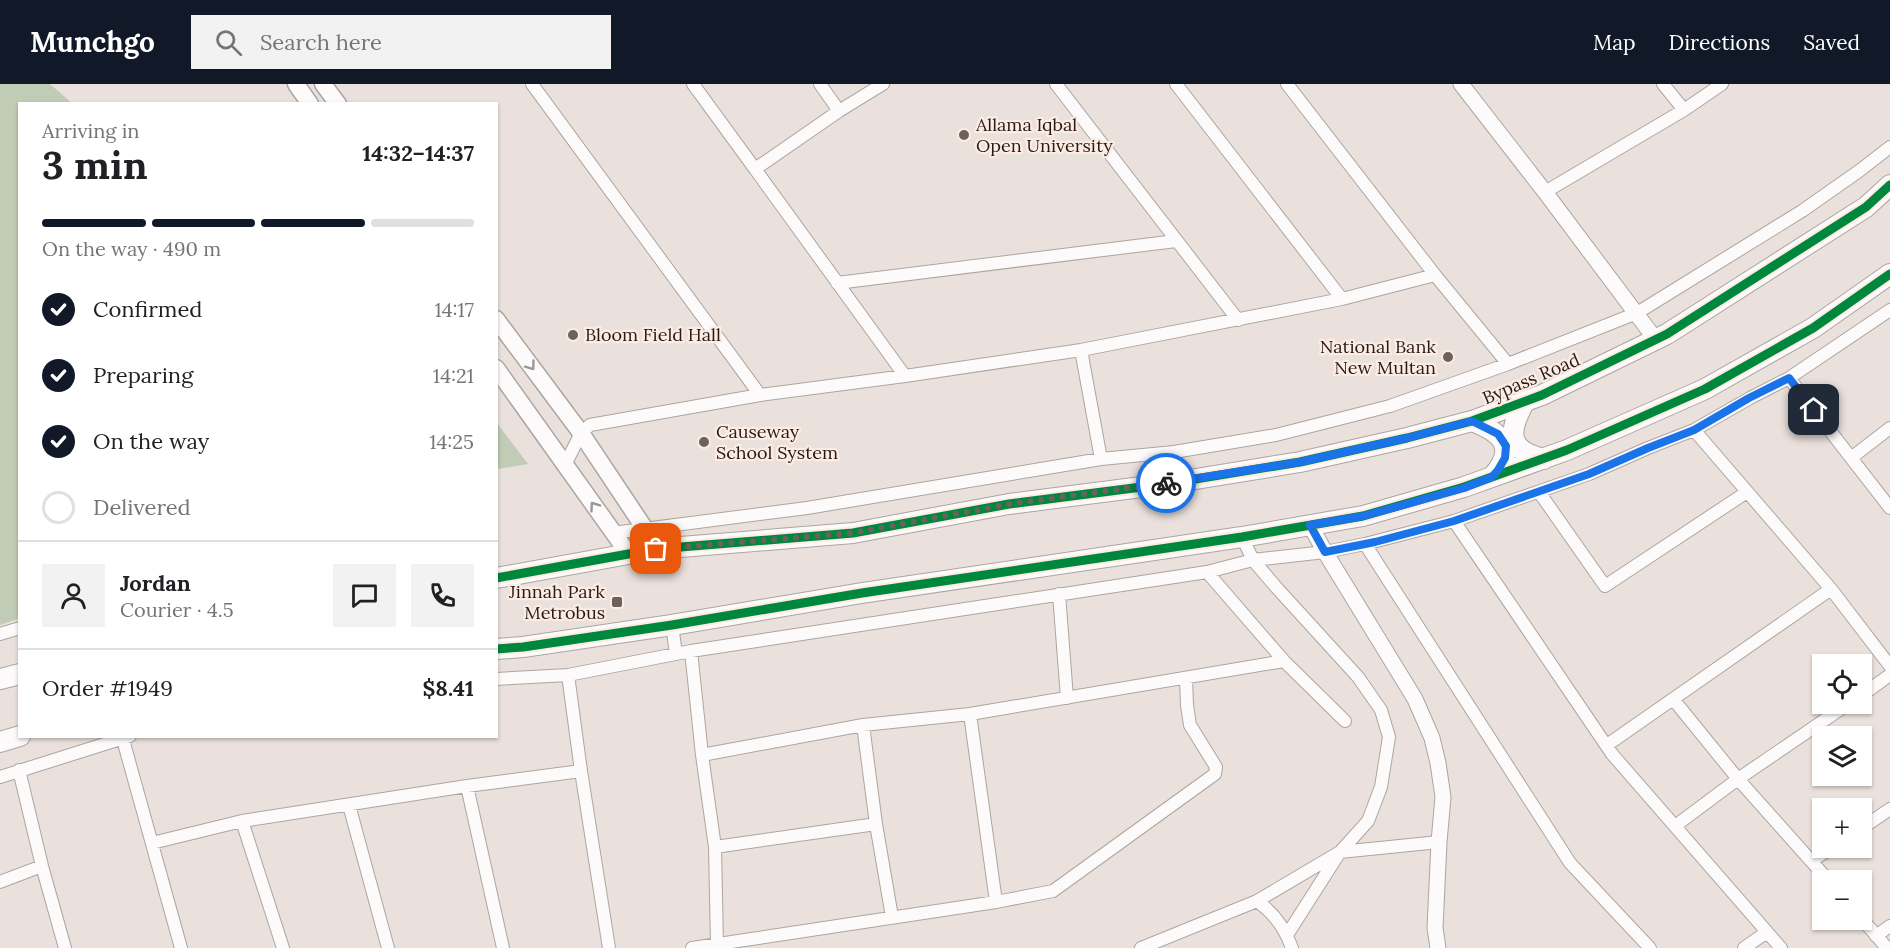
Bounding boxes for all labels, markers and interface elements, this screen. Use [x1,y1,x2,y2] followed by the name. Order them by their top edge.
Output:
[191,15,611,69] search box
[30,24,155,60] text: Munchgo
[212,26,245,59] icon: search
[260,28,382,56] text: Search here
[1593,29,1636,56] text: Map
[1669,29,1770,56] text: Directions
[1803,29,1860,56] text: Saved
[975,113,1113,157] place label: Allama Iqbal Open University
[42,118,139,143] text: Arriving in
[957,128,971,142] marker: Allama Iqbal Open University
[362,139,474,167] text: 14:32–14:37
[42,140,148,190] text: 3 min
[42,236,221,261] text: On the way · 490 m
[42,293,75,326] icon: check
[93,295,202,323] text: Confirmed
[434,297,474,322] text: 14:17
[585,323,721,346] place label: Bloom Field Hall
[566,328,580,342] marker: Bloom Field Hall
[1320,335,1436,379] place label: National Bank New Multan
[1479,348,1583,409] street label: Bypass Road
[1441,350,1455,364] marker: National Bank New Multan
[42,359,75,392] icon: check
[524,359,535,370] one-way arrow
[93,361,193,389] text: Preparing
[433,363,474,388] text: 14:21
[1788,384,1839,435] pin
[1797,393,1830,426] icon: home
[716,420,838,464] place label: Causeway School System
[42,425,75,458] icon: check
[93,427,209,455] text: On the way
[429,429,474,454] text: 14:25
[697,435,711,449] marker: Causeway School System
[1136,453,1196,513] courier
[1150,467,1183,500] icon: bike
[93,493,191,521] text: Delivered
[590,501,601,512] one-way arrow
[630,523,681,574] pin
[639,532,672,565] icon: bag
[42,564,105,627] button: person
[333,564,396,627] button: chat
[411,564,474,627] button: phone
[120,569,191,597] text: Jordan
[508,580,605,624] place label: Jinnah Park Metrobus
[610,595,624,609] marker: Jinnah Park Metrobus
[120,597,234,622] text: Courier · 4.5
[1812,654,1872,930] map controls
[1812,654,1872,714] button: locate
[42,674,173,702] text: Order #1949
[422,674,474,702] text: $8.41
[1812,726,1872,786] button: layers
[1812,798,1872,858] button: +
[1812,870,1872,930] button: −

